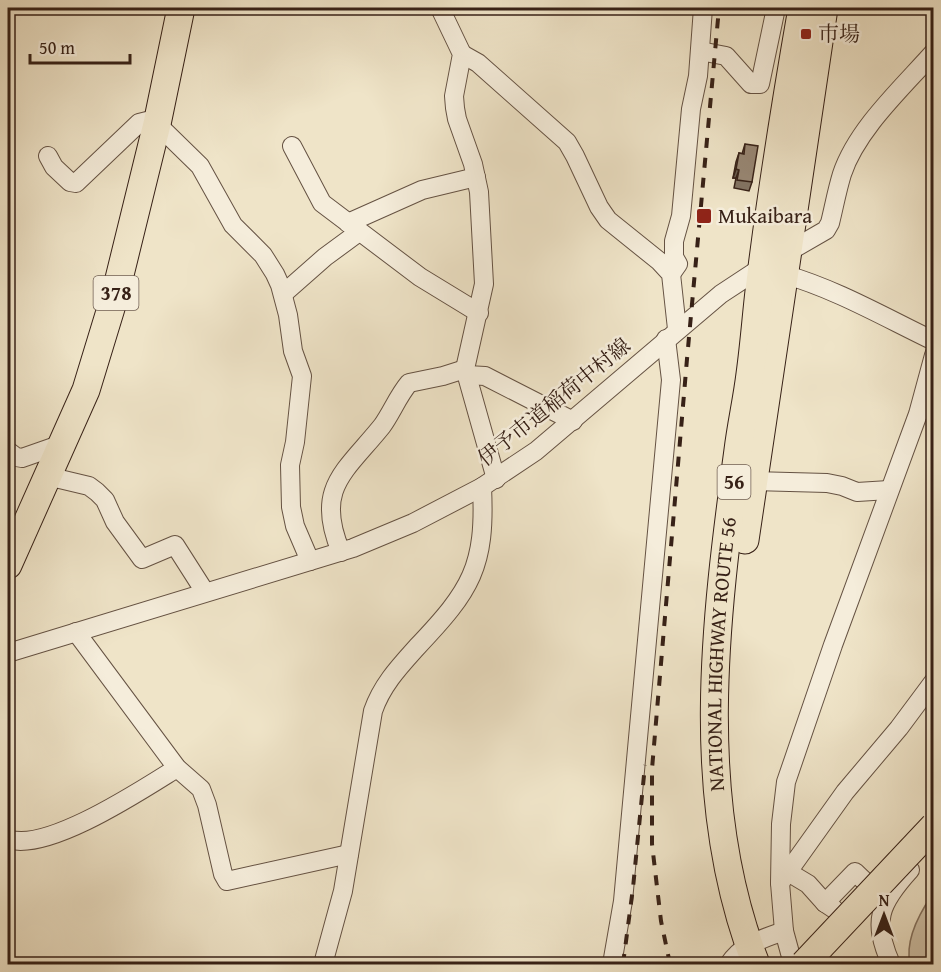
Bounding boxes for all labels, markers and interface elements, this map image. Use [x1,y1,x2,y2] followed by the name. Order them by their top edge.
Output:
[818,18,860,49] place label: 市場
[30,27,130,65] scale bar
[799,27,813,41] marker: 市場
[39,34,75,61] text: 50 m
[718,200,812,231] place label: Mukaibara
[695,207,713,225] marker: Mukaibara
[94,276,138,310] road number: 378
[470,330,637,473] street label: 伊予市道稲荷中村線
[718,465,750,499] road number: 56
[698,515,744,793] street label: NATIONAL HIGHWAY ROUTE 56
[854,885,914,945] north arrow
[879,888,890,912] text: N

